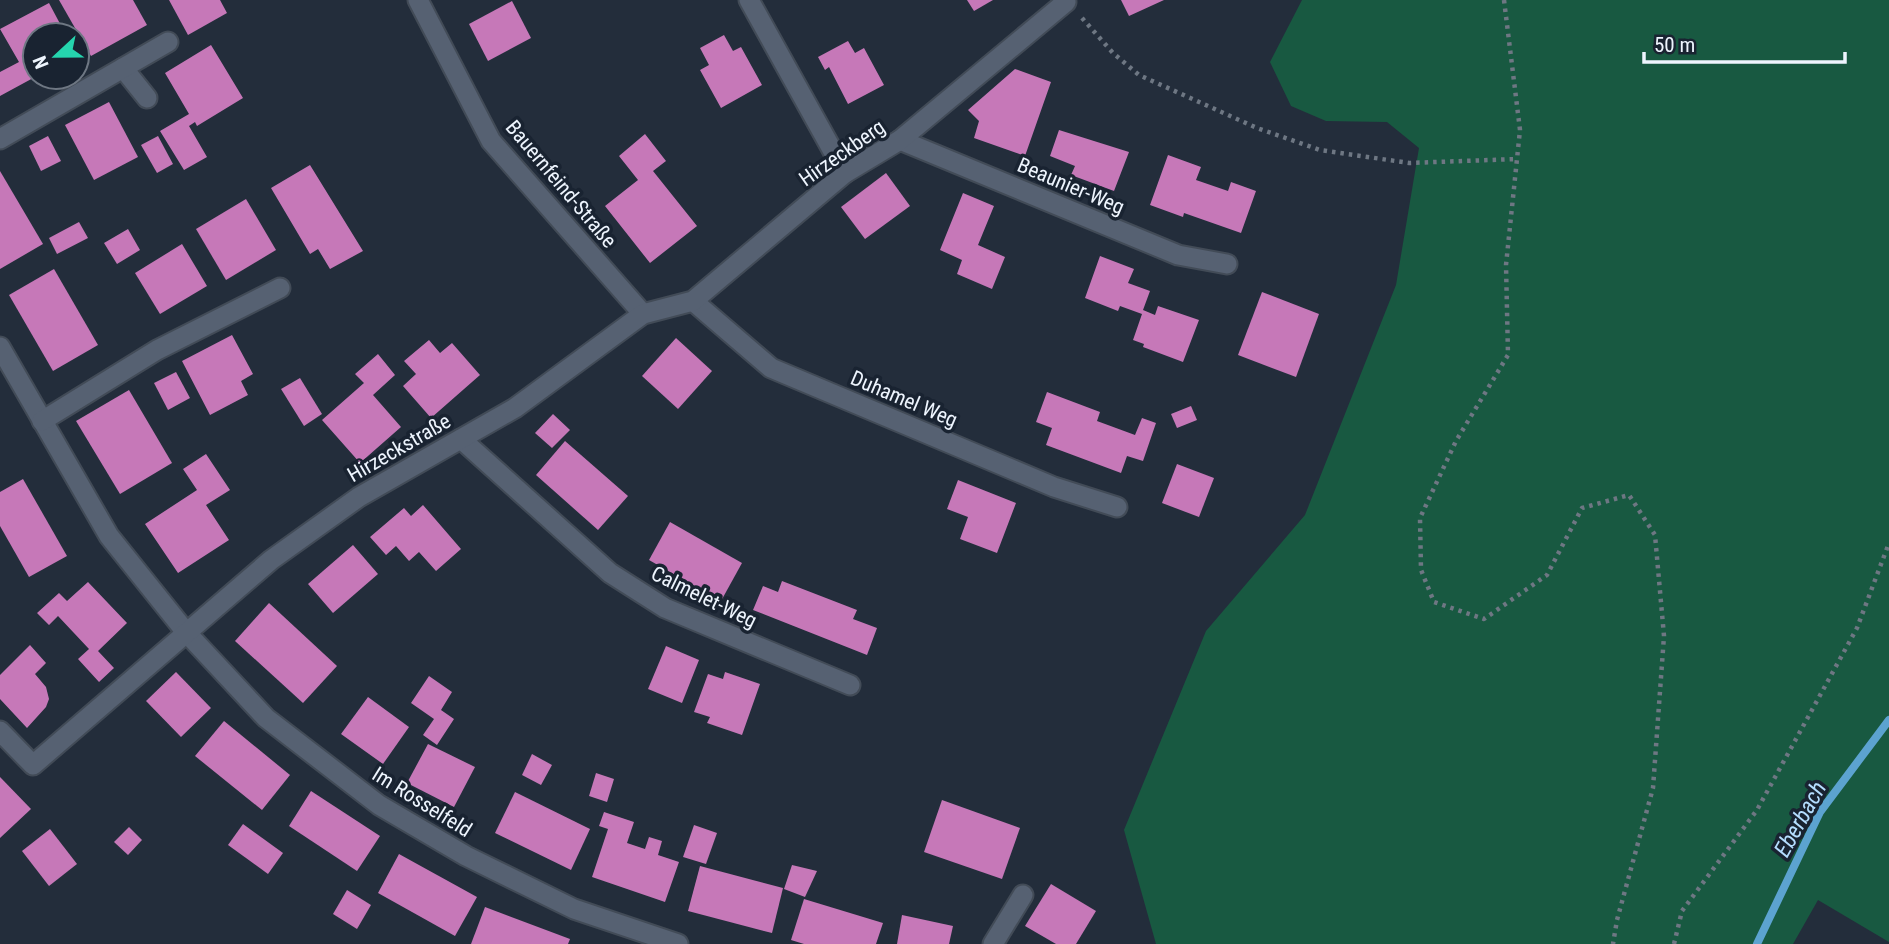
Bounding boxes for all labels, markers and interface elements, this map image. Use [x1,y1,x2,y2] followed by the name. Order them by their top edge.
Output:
[21,21,91,91] north arrow
[1644,21,1845,65] scale bar
[1654,33,1695,57] text: 50 m
[28,52,54,72] text: N
[501,115,621,253] street label: Bauernfeind-Straße
[795,115,889,191] street label: Hirzeckberg
[1014,153,1128,219] street label: Beaunier-Weg
[847,366,961,432] street label: Duhamel Weg
[343,409,455,487] street label: Hirzeckstraße
[647,561,761,633] street label: Calmelet-Weg
[368,762,476,842] street label: Im Rosselfeld
[1769,777,1832,862] water label: Eberbach

